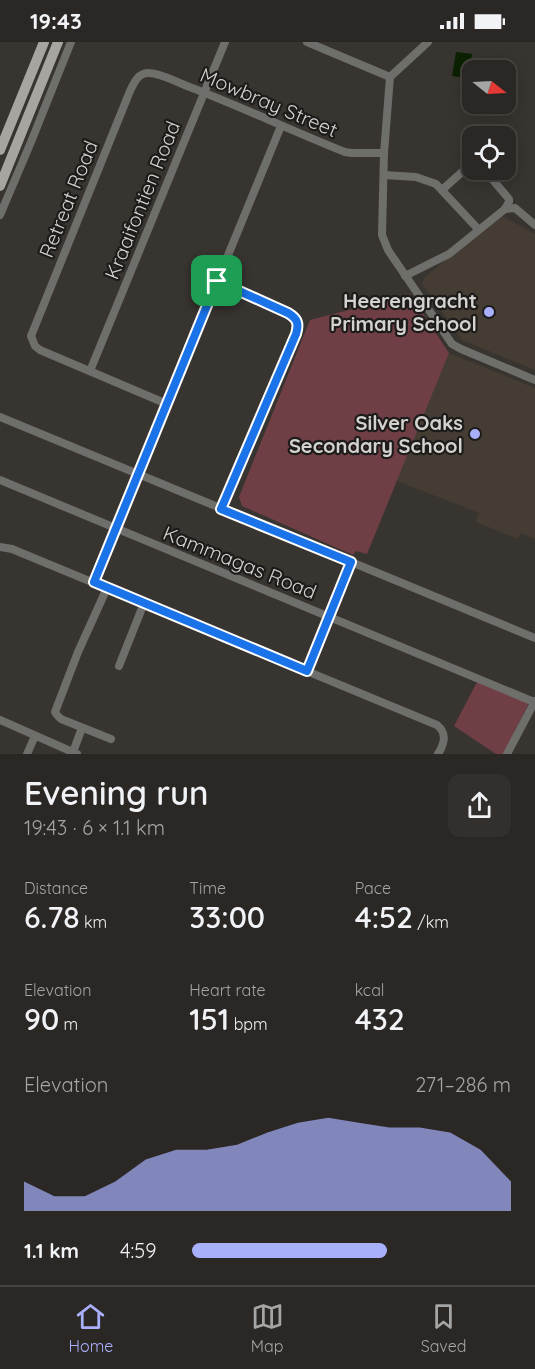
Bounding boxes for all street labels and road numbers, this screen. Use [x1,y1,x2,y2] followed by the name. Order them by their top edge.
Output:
[197,62,342,142] street label: Mowbray Street
[99,117,185,283] street label: Kraaifontien Road
[33,137,103,261] street label: Retreat Road
[160,520,320,604] street label: Kammagas Road

